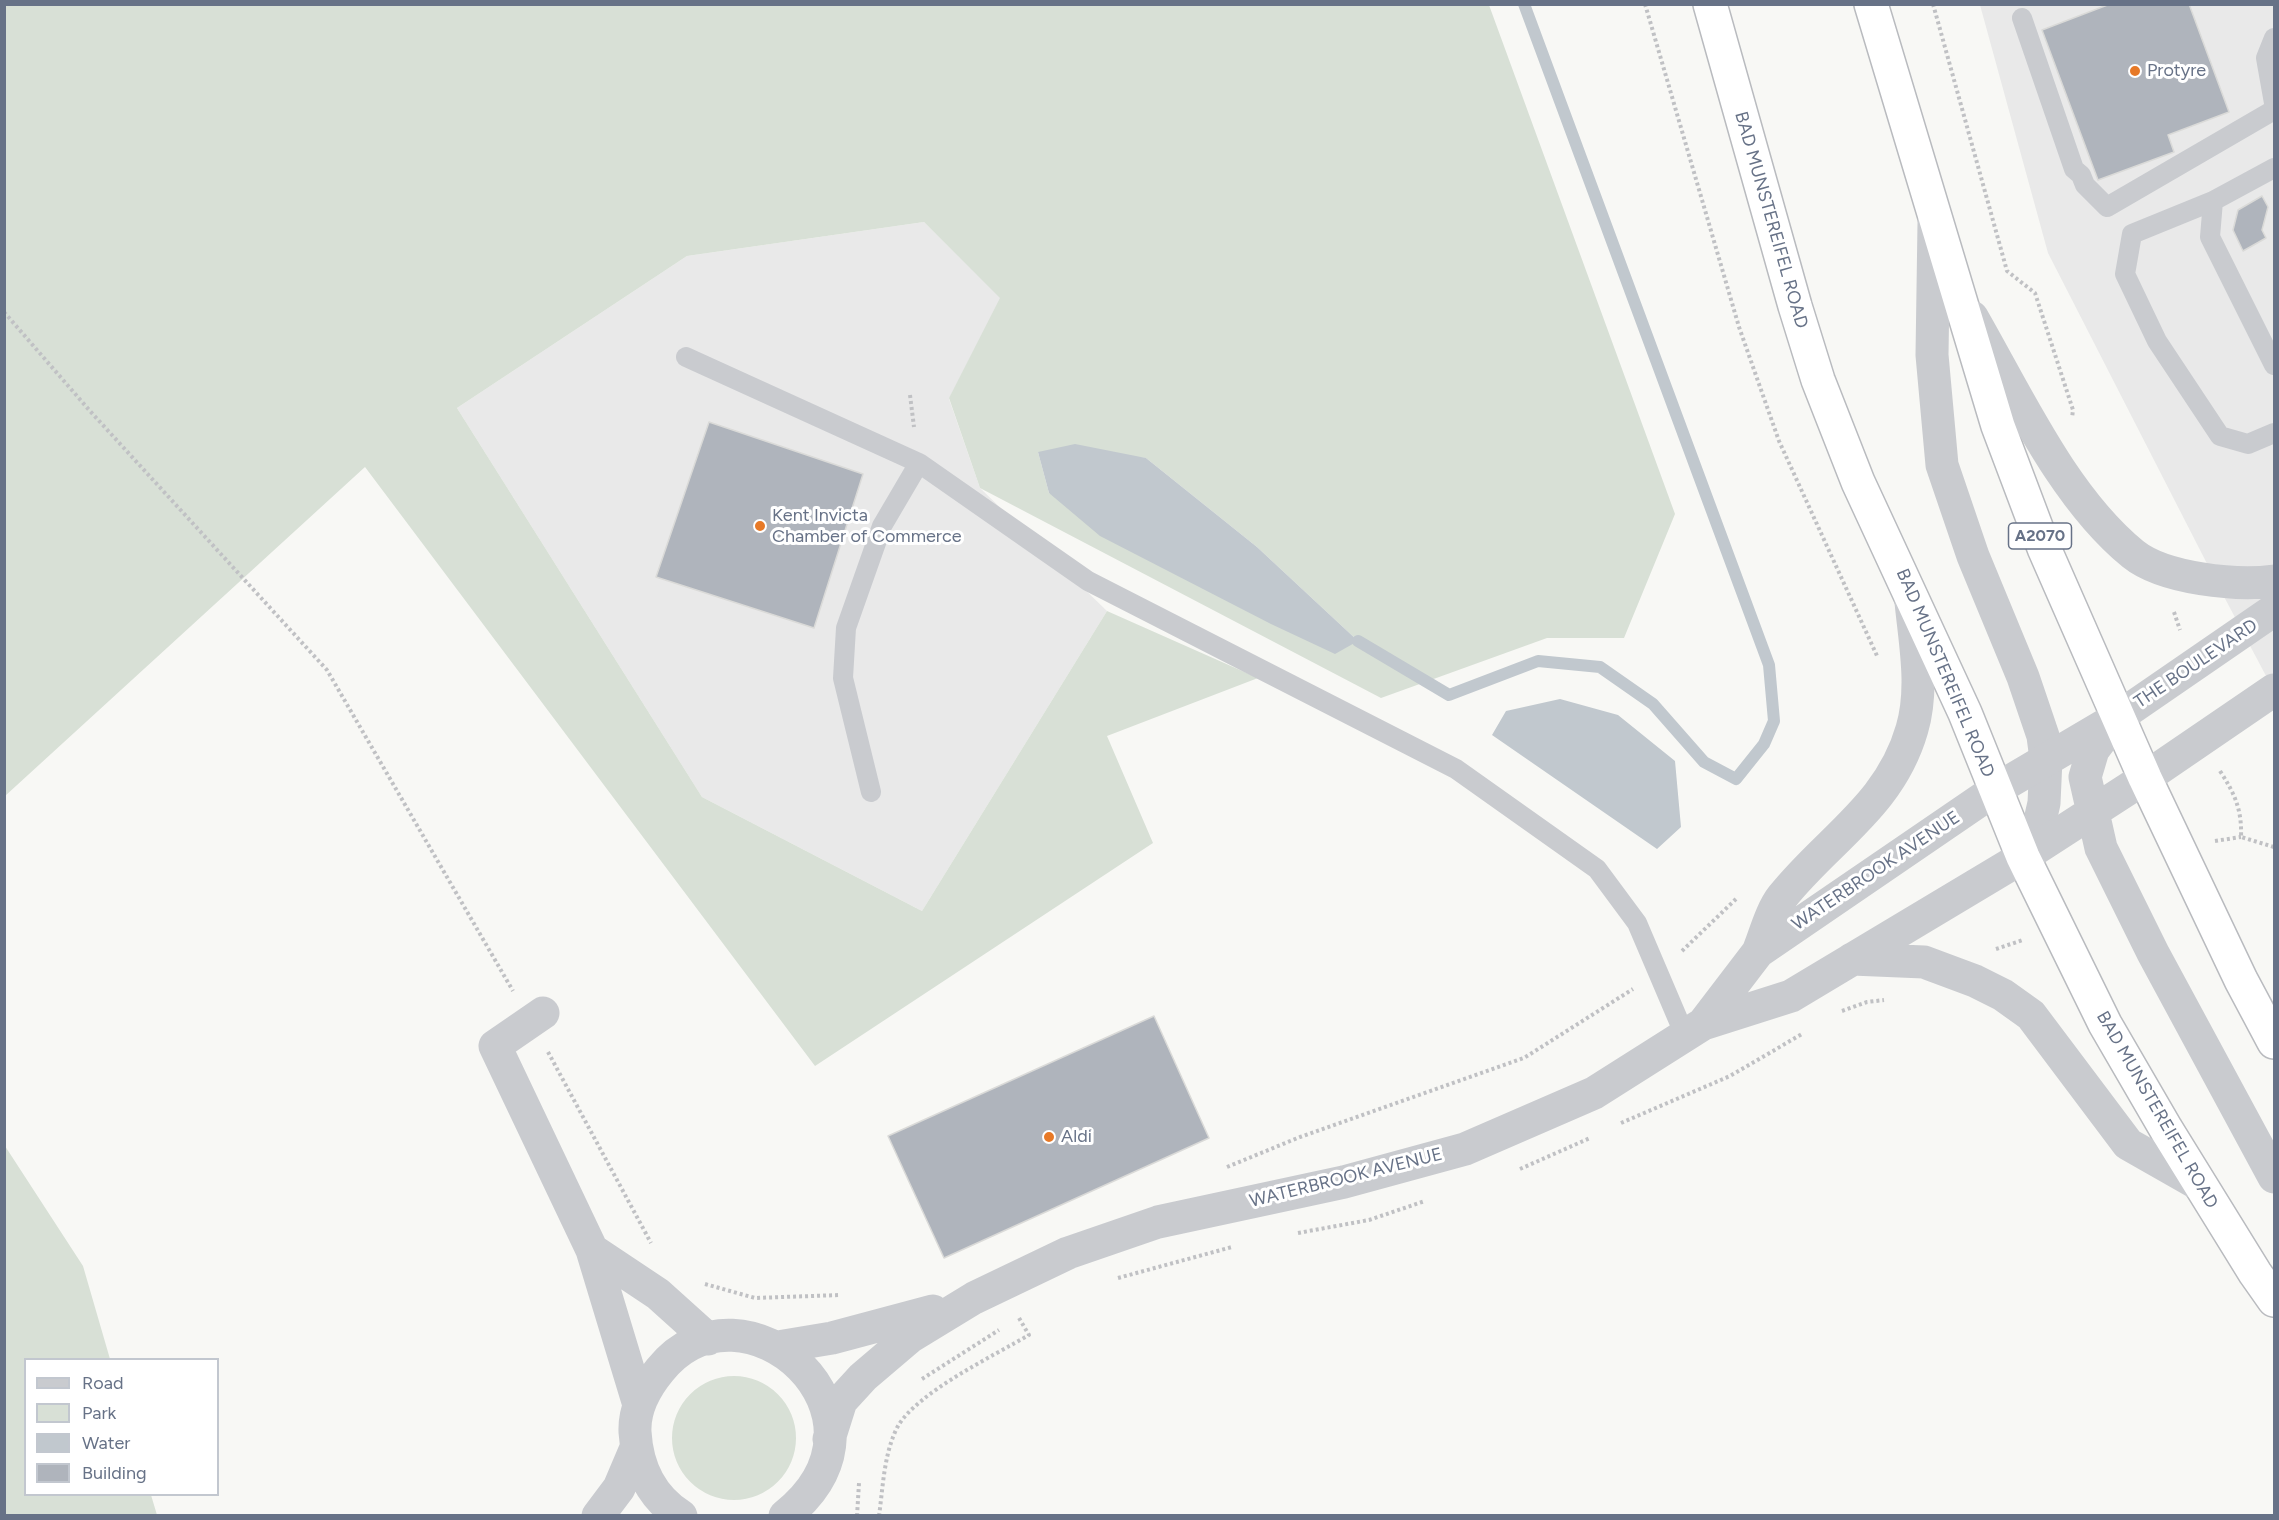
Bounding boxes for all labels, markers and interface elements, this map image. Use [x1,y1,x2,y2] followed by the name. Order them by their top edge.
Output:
[2147,60,2206,82] place label: Protyre
[2128,64,2142,78] marker: Protyre
[1730,109,1812,331] street label: BAD MUNSTEREIFEL ROAD
[772,505,961,548] place label: Kent Invicta Chamber of Commerce
[753,519,767,533] marker: Kent Invicta Chamber of Commerce
[2008,523,2072,549] road number: A2070
[1891,566,1999,780] street label: BAD MUNSTEREIFEL ROAD
[2130,615,2262,713] street label: THE BOULEVARD
[1788,807,1964,935] street label: WATERBROOK AVENUE
[2092,1007,2222,1213] street label: BAD MUNSTEREIFEL ROAD
[1061,1126,1092,1148] place label: Aldi
[1042,1130,1056,1144] marker: Aldi
[1247,1144,1445,1212] street label: WATERBROOK AVENUE
[24,1358,219,1496] legend
[82,1372,123,1394] text: Road
[82,1402,116,1424] text: Park
[82,1432,130,1454] text: Water
[82,1462,147,1484] text: Building

